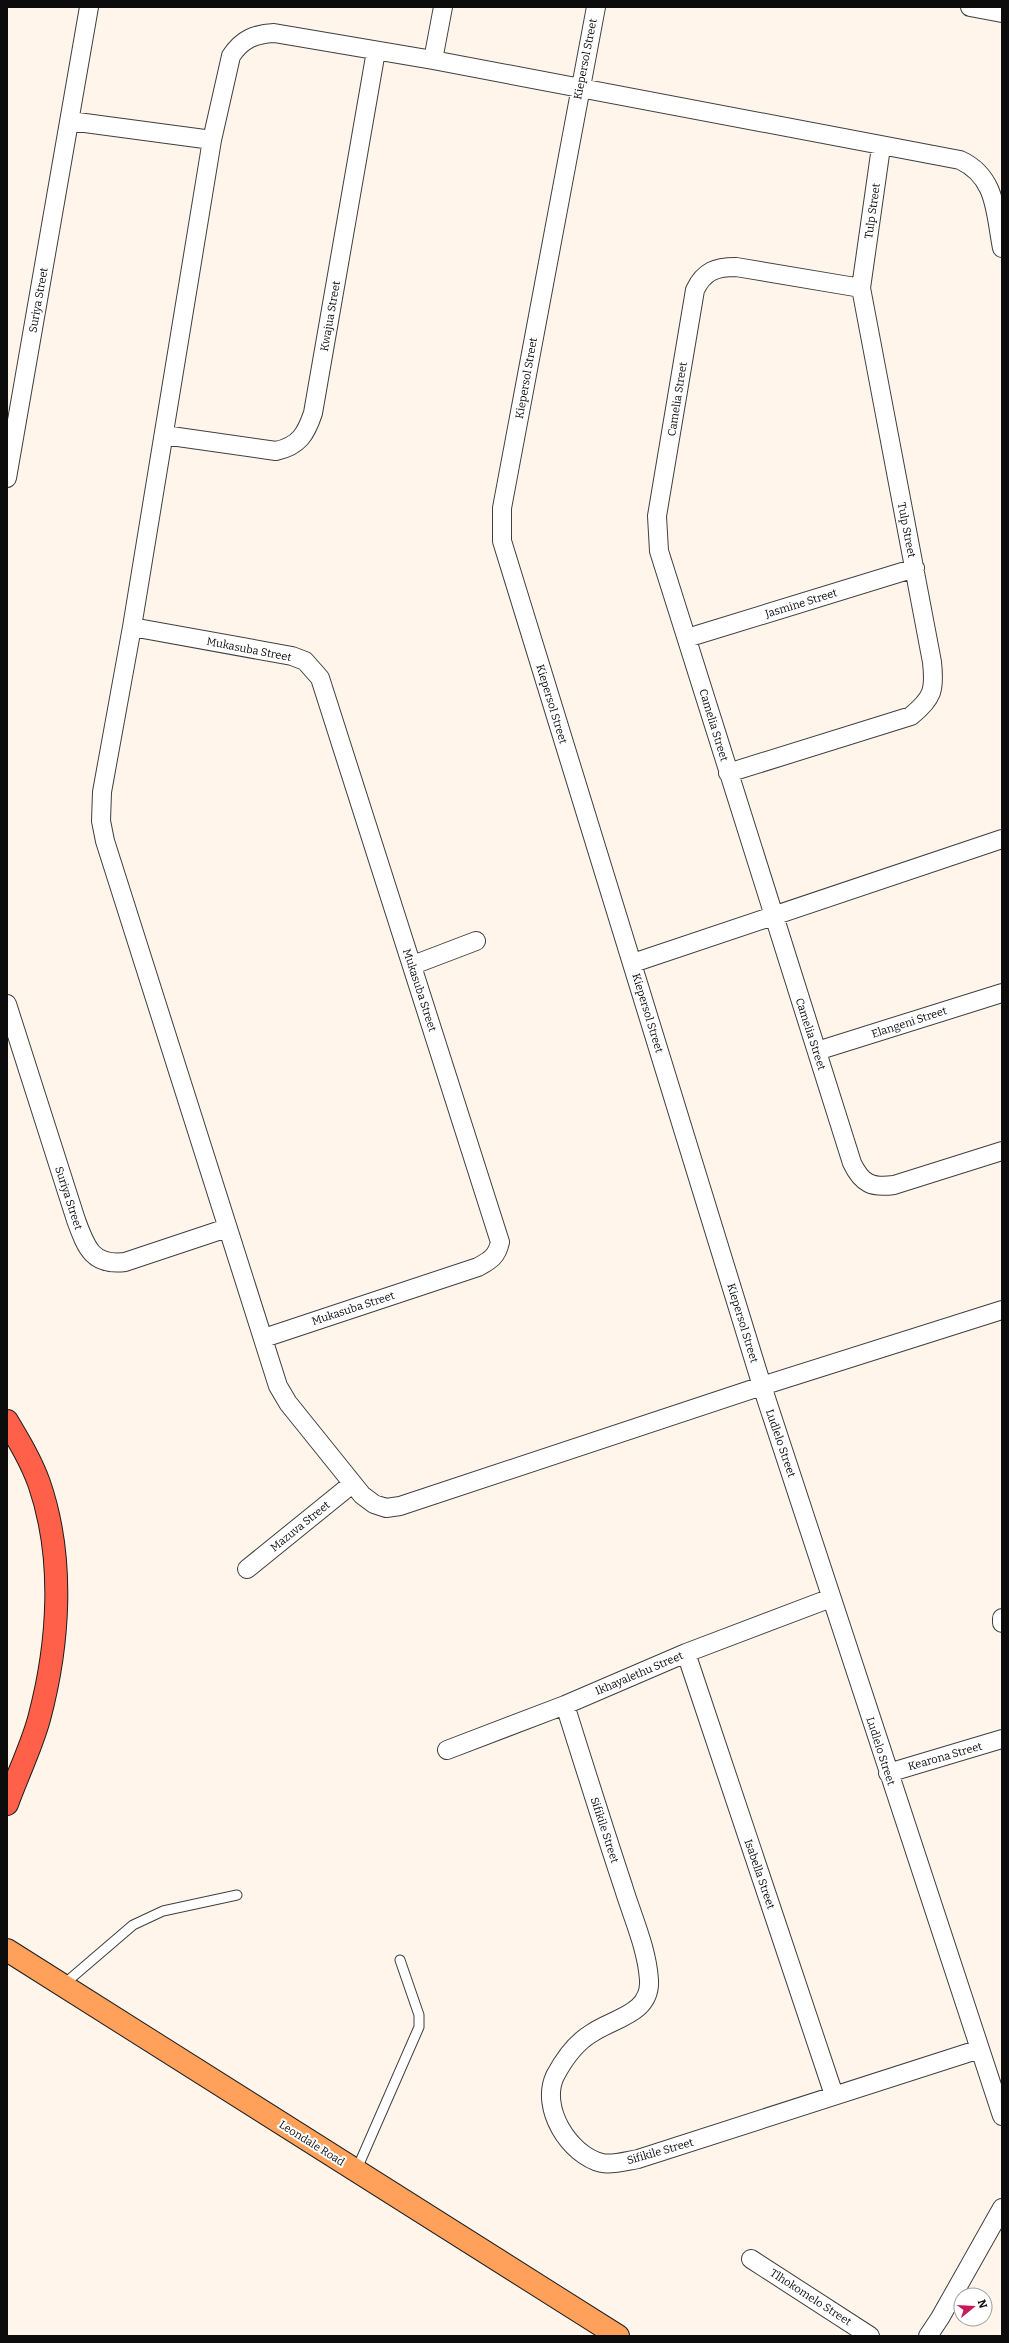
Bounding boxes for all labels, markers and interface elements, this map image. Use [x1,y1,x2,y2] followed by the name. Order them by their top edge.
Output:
[571,17,600,101] street label: Kiepersol Street
[862,182,883,240] street label: Tulp Street
[26,266,51,334] street label: Suriya Street
[318,280,343,352] street label: Kwajua Street
[513,336,540,420] street label: Kiepersol Street
[665,361,690,437] street label: Camelia Street
[895,501,918,559] street label: Tulp Street
[763,586,839,621] street label: Jasmine Street
[205,635,293,664] street label: Mukasuba Street
[533,663,570,745] street label: Kiepersol Street
[696,687,731,763] street label: Camelia Street
[400,947,439,1033] street label: Mukasuba Street
[629,972,666,1054] street label: Kiepersol Street
[793,996,828,1072] street label: Camelia Street
[870,1004,948,1041] street label: Elangeni Street
[52,1165,85,1232] street label: Suriya Street
[724,1282,761,1364] street label: Kiepersol Street
[310,1289,396,1328] street label: Mukasuba Street
[763,1407,798,1479] street label: Ludlelo Street
[268,1499,333,1554] street label: Mazuva Street
[593,1649,685,1698] street label: Ikhayalethu Street
[863,1715,898,1787] street label: Ludlelo Street
[907,1740,984,1773] street label: Kearona Street
[588,1796,621,1865] street label: Sifikile Street
[742,1838,778,1911] street label: Isabella Street
[277,2118,347,2169] street label: Leondale Road
[625,2136,695,2167] street label: Sifikile Street
[768,2266,854,2328] street label: Tlhokomelo Street
[953,2287,993,2327] north arrow
[975,2298,990,2311] text: N

